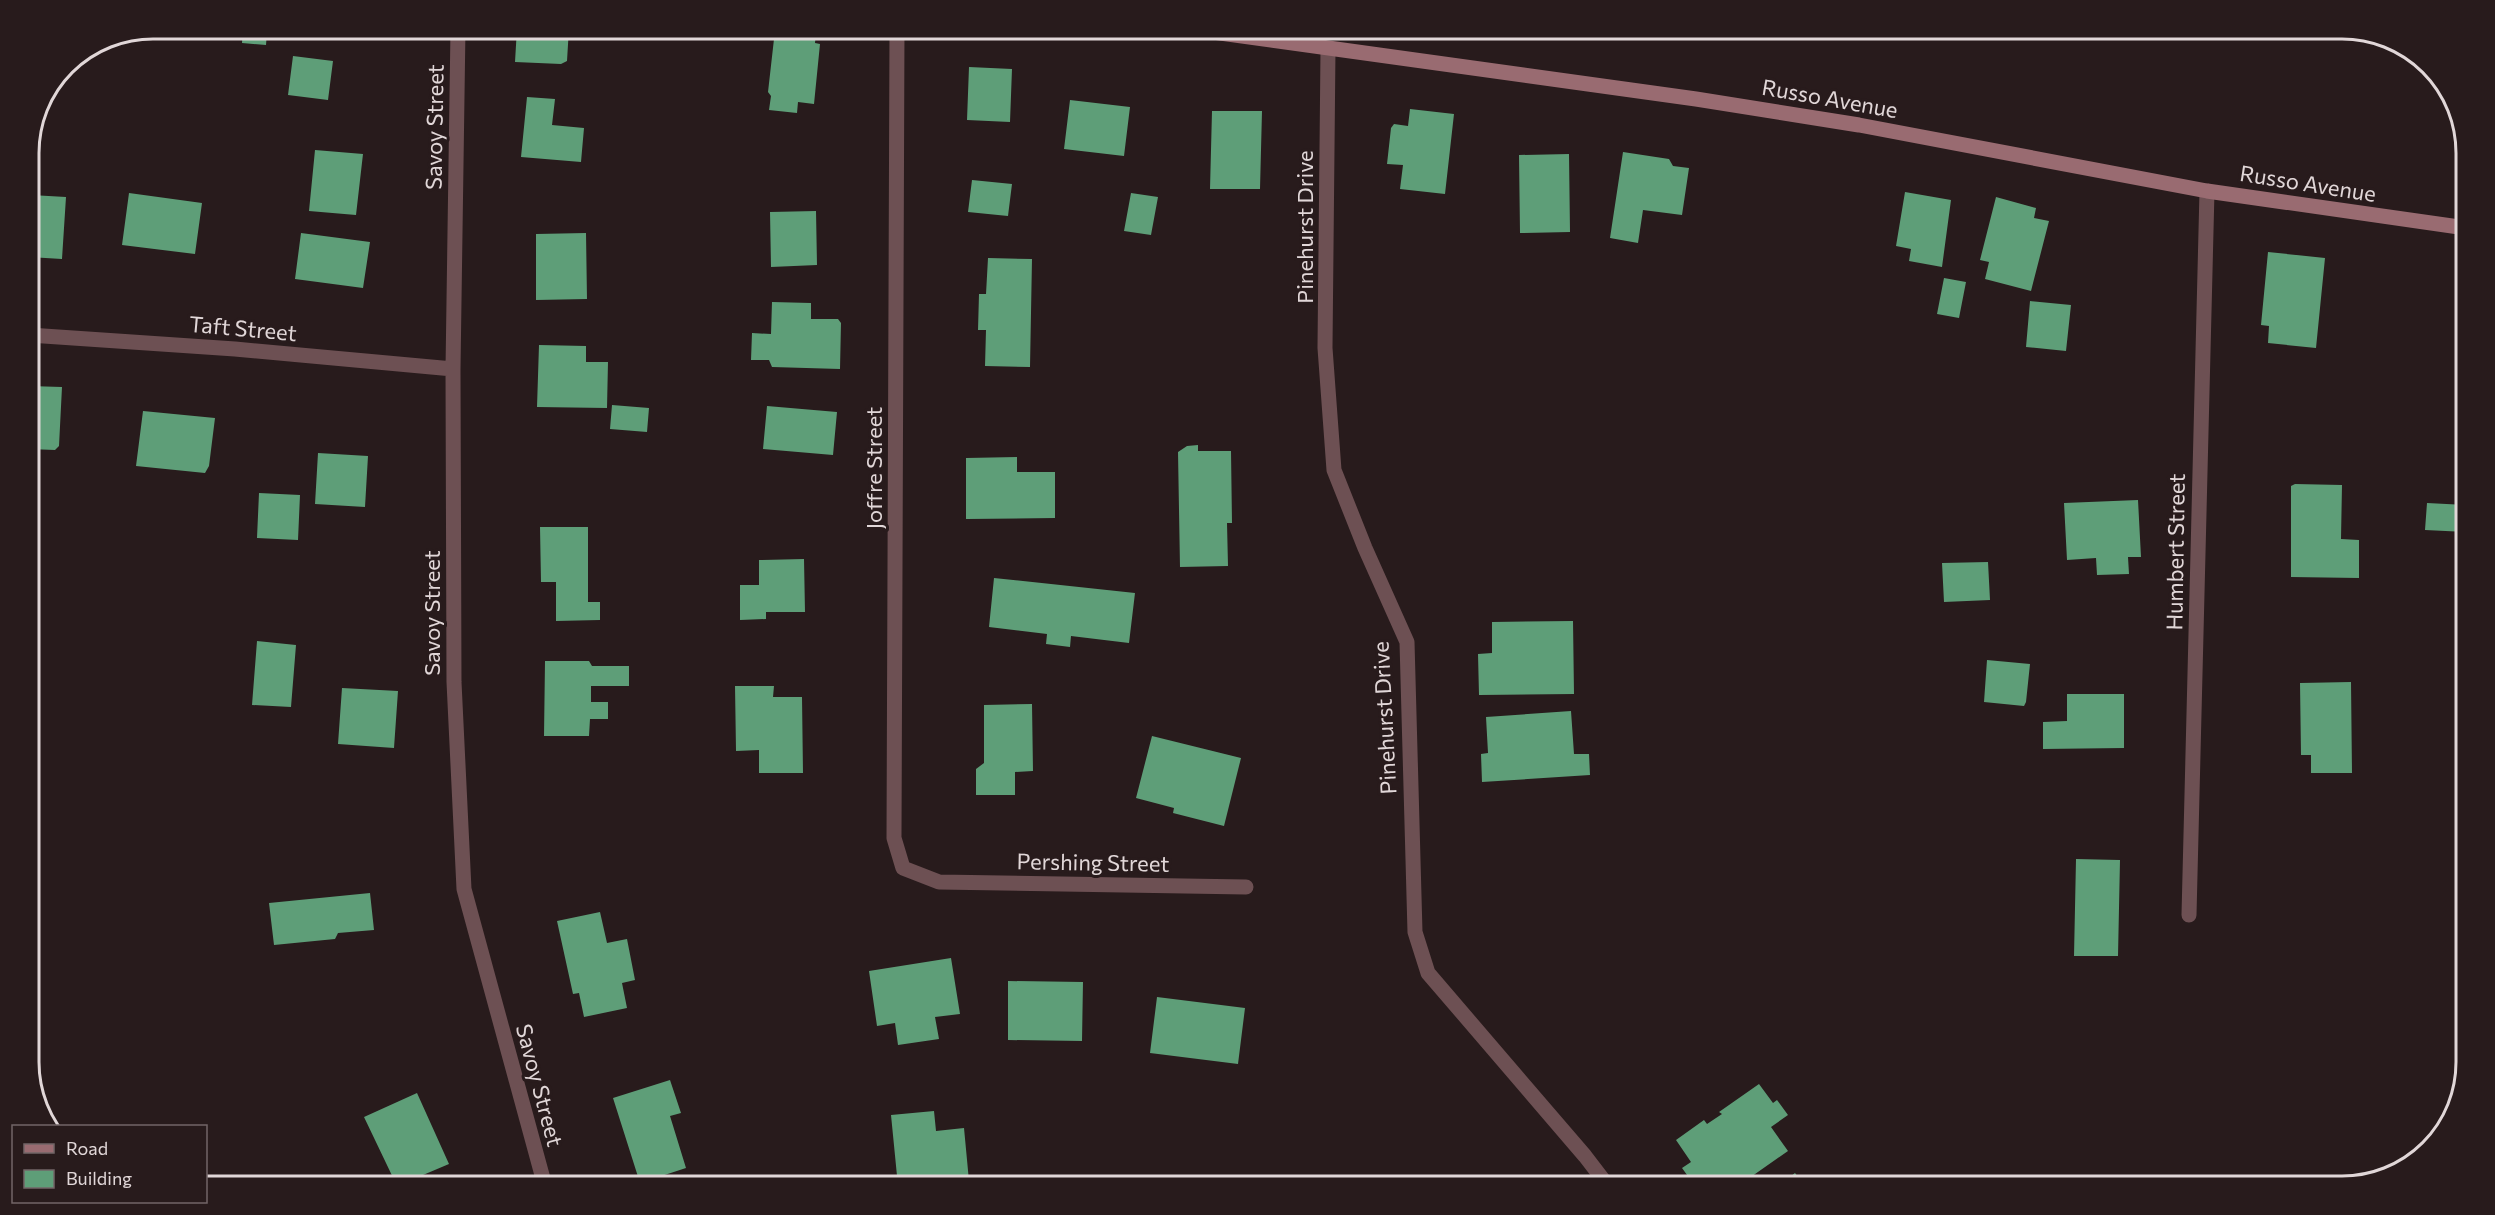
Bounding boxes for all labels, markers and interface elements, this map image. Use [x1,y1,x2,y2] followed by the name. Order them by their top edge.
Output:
[419,64,449,190] street label: Savoy Street
[1760,73,1900,123] street label: Russo Avenue
[1291,150,1318,304] street label: Pinehurst Drive
[2238,159,2378,207] street label: Russo Avenue
[188,310,298,346] street label: Taft Street
[860,407,887,529] street label: Joffre Street
[2160,473,2190,631] street label: Humbert Street
[418,550,445,676] street label: Savoy Street
[1367,641,1401,795] street label: Pinehurst Drive
[1016,847,1170,877] street label: Pershing Street
[511,1021,569,1149] street label: Savoy Street
[12,1125,207,1203] legend
[66,1137,108,1159] text: Road
[66,1167,132,1189] text: Building

